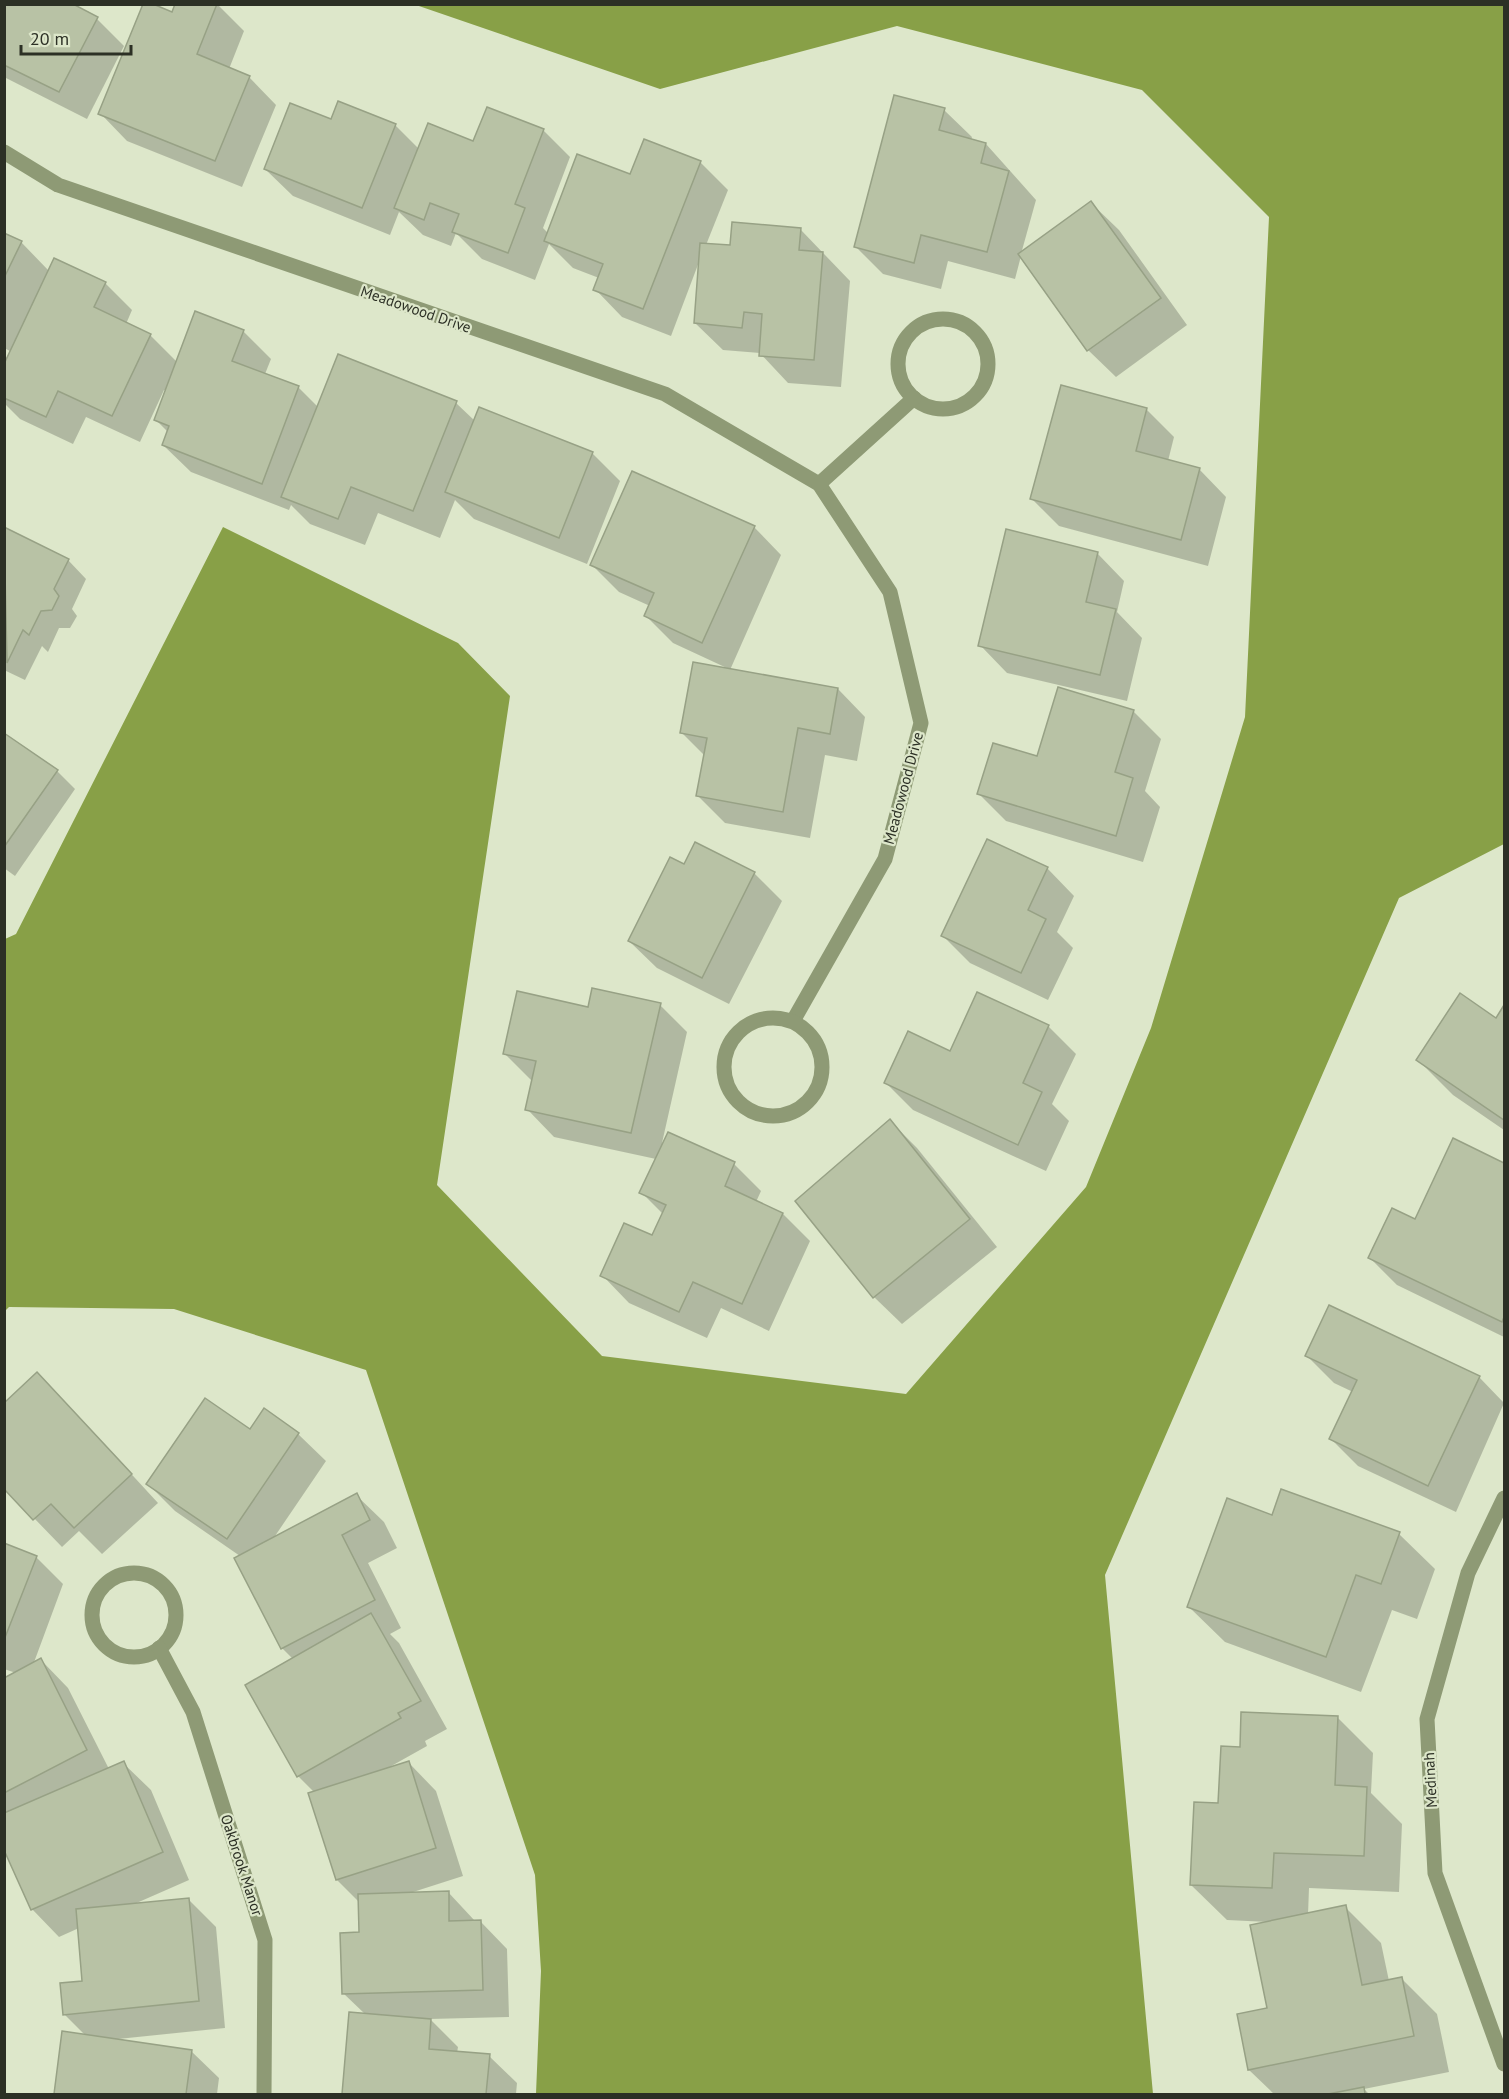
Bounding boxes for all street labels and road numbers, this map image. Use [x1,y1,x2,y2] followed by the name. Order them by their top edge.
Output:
[358,281,474,337] street label: Meadowood Drive
[879,730,927,846] street label: Meadowood Drive
[1419,1752,1441,1808] street label: Medinah
[217,1812,267,1918] street label: Oakbrook Manor

